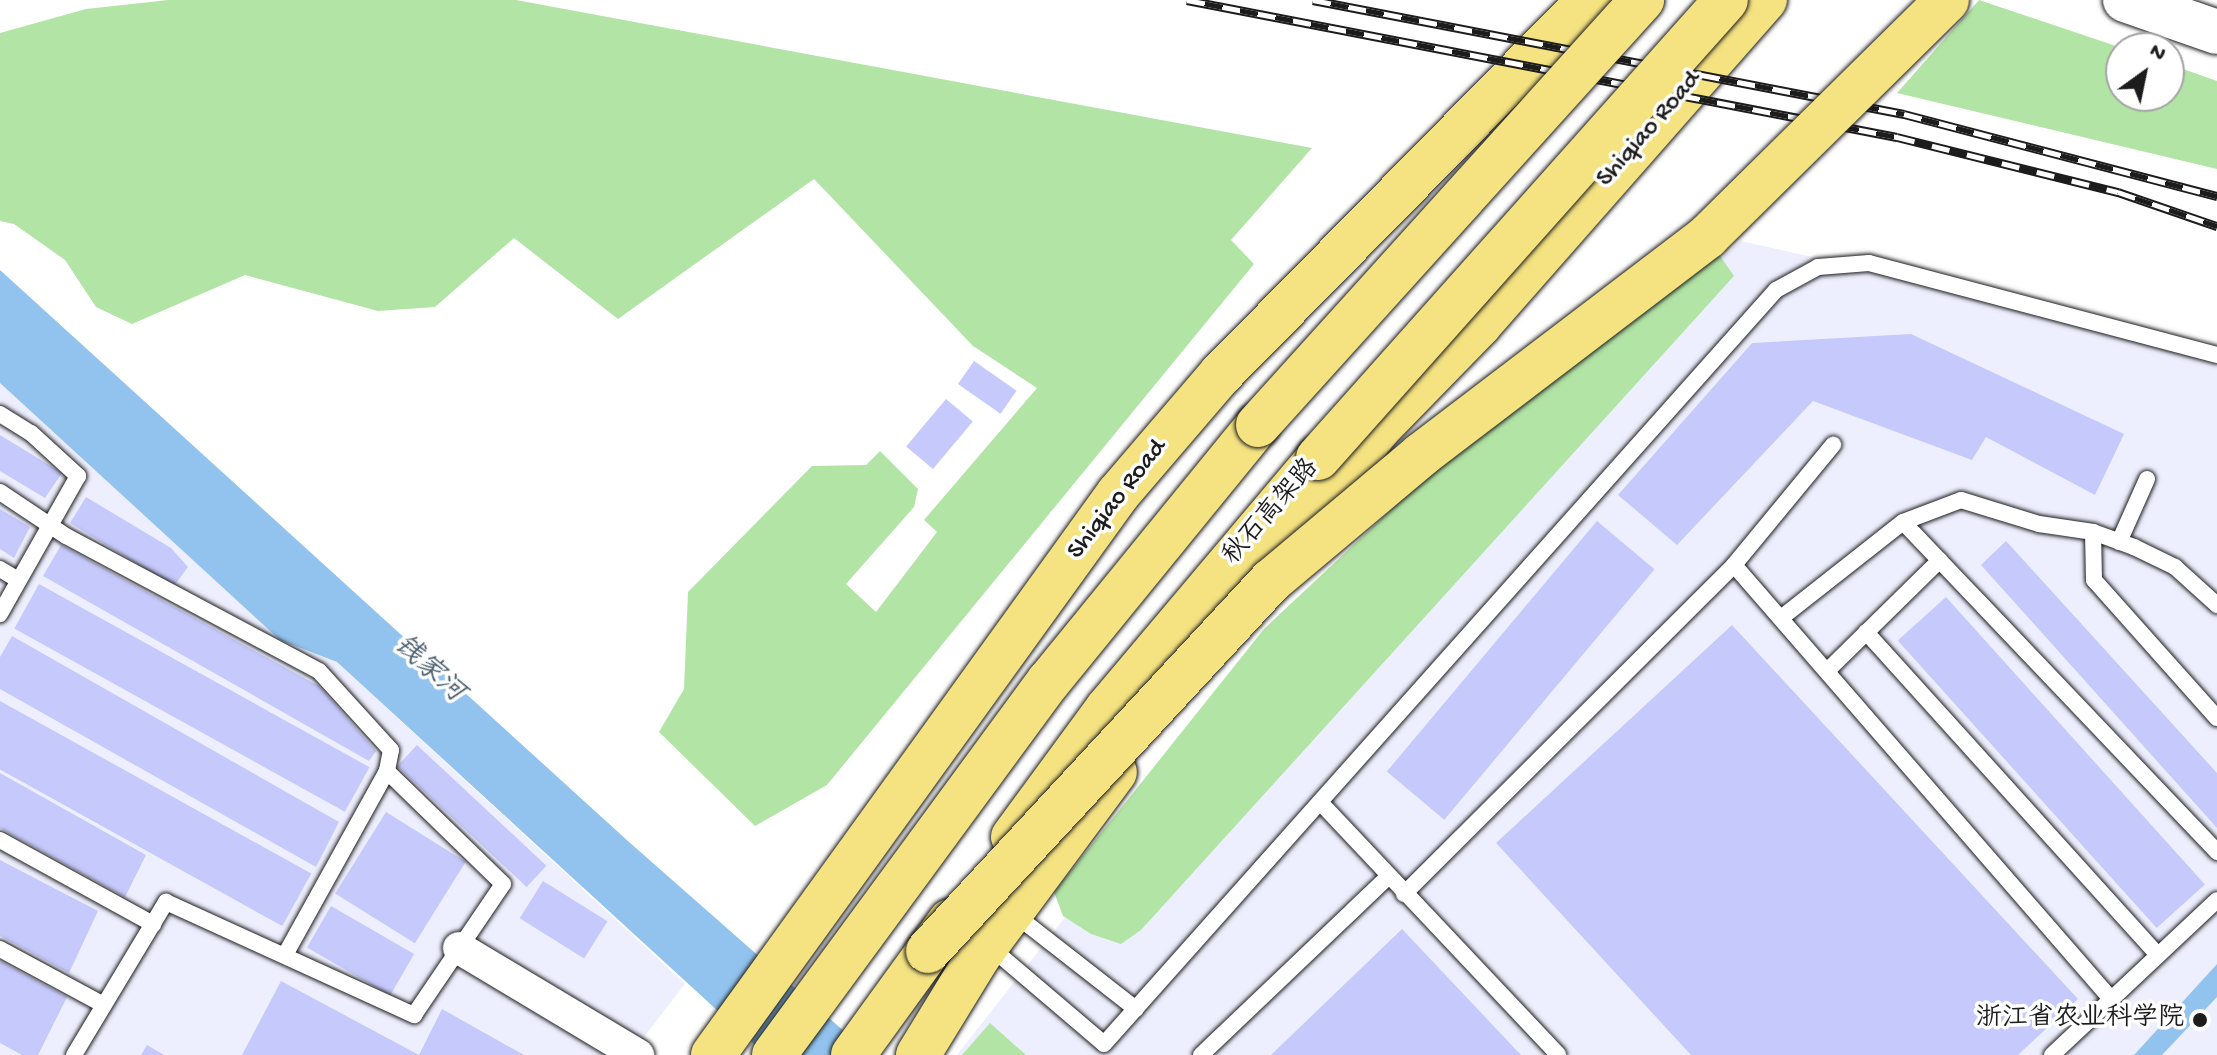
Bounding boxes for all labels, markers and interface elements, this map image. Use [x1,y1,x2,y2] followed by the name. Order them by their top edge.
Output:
[2105,32,2185,112] north arrow
[2144,39,2170,68] text: N
[1591,66,1709,194] street label: Shiqiao Road
[1061,434,1175,566] street label: Shiqiao Road
[1218,454,1326,572] street label: 秋石高架路
[386,629,470,711] water label: 钱家河
[1976,1004,2184,1036] place label: 浙江省农业科学院
[2191,1011,2209,1029] marker: 浙江省农业科学院

